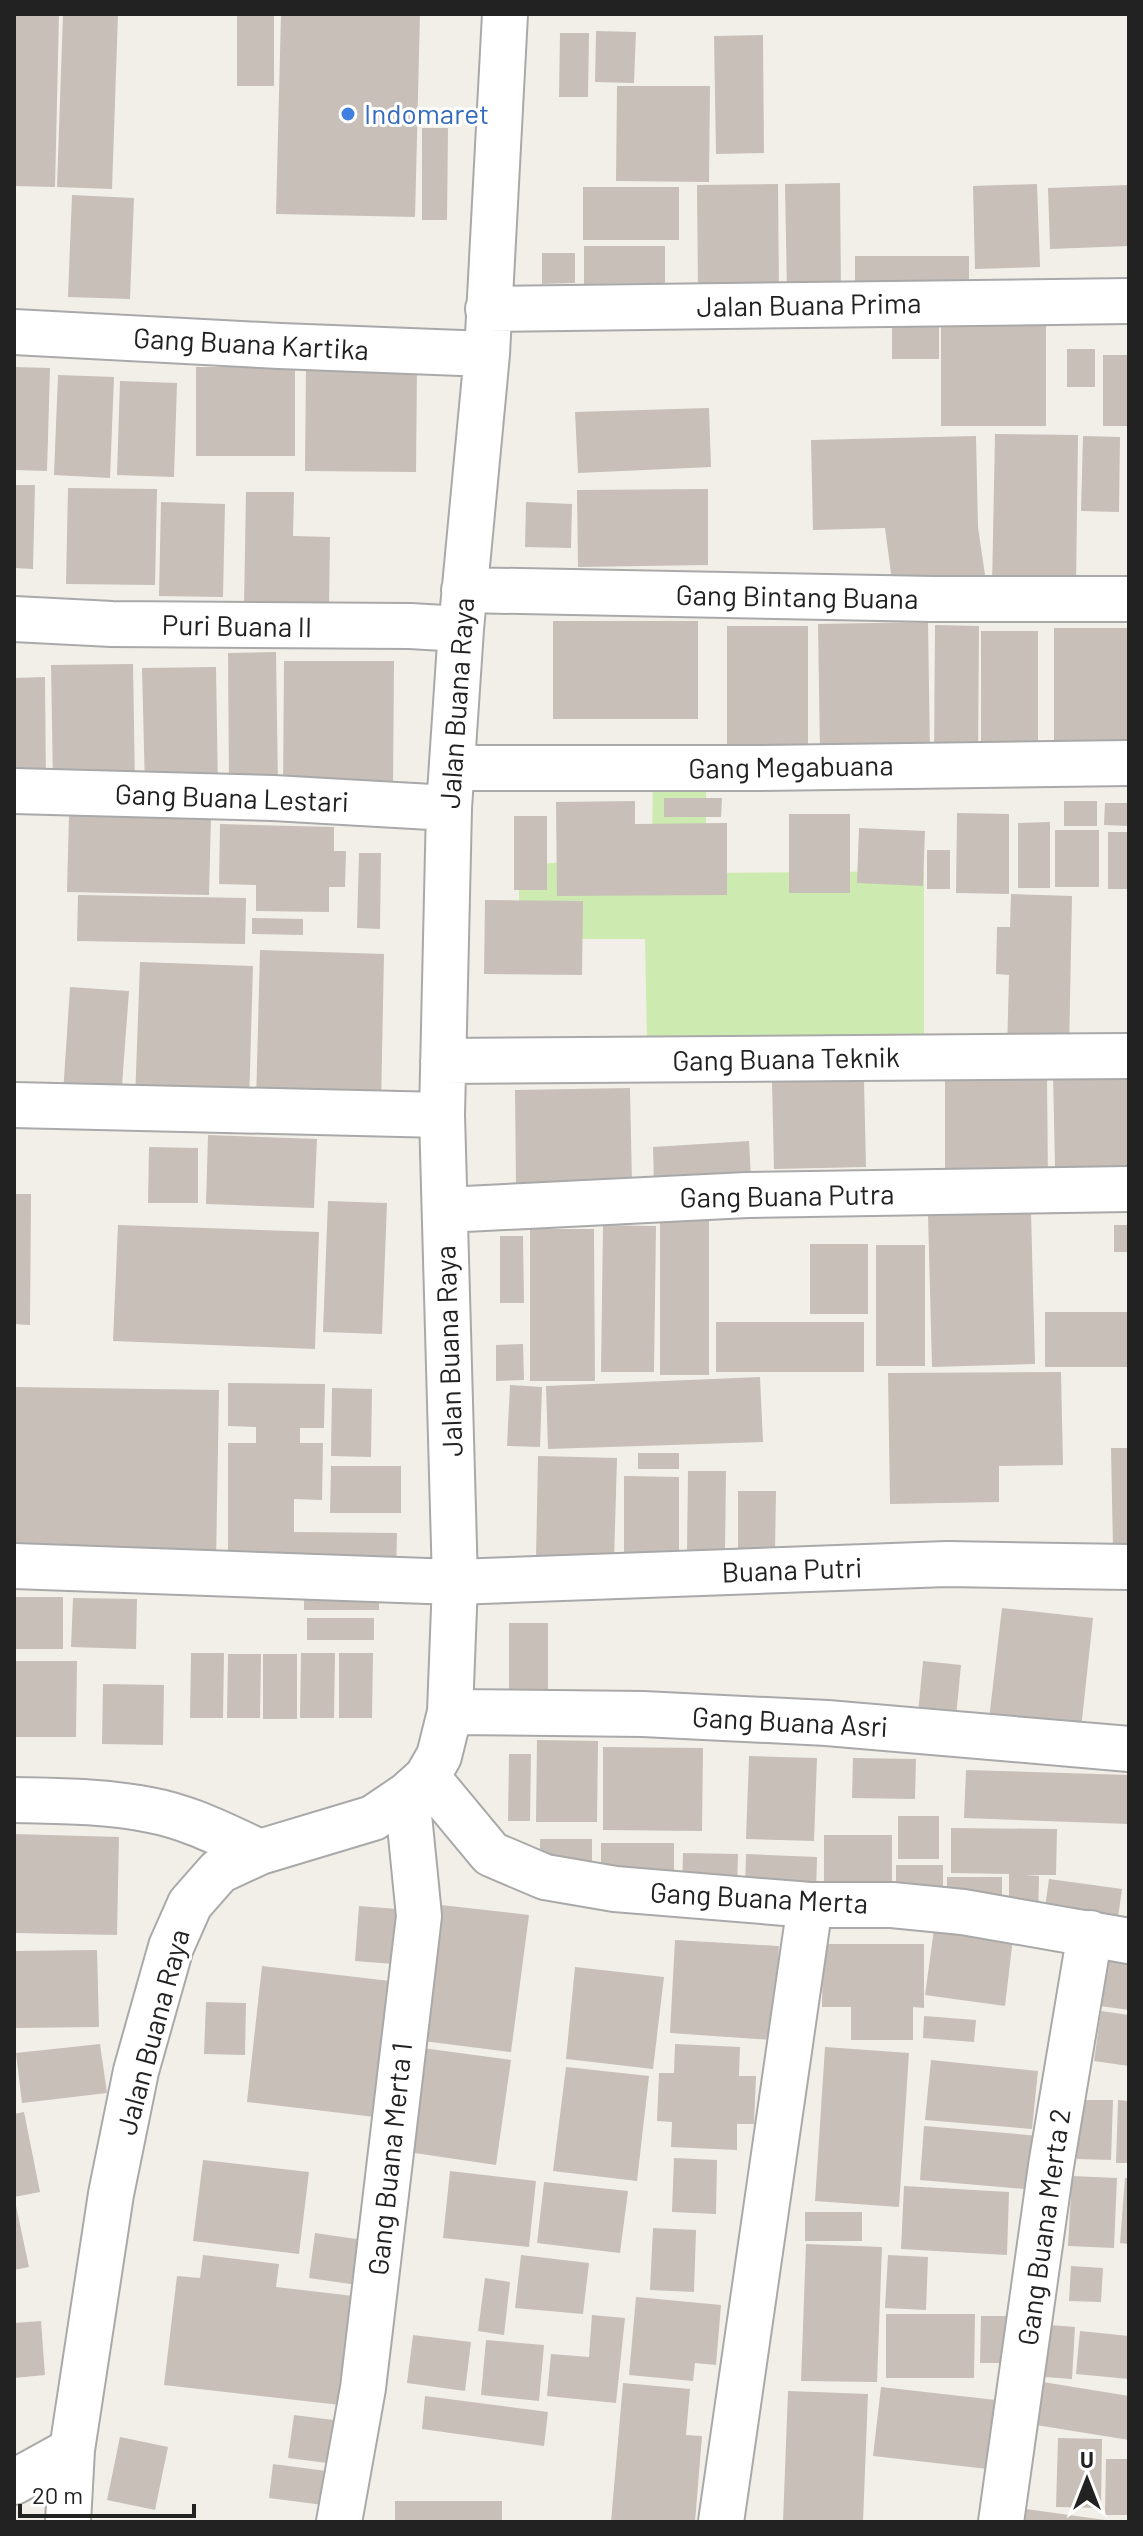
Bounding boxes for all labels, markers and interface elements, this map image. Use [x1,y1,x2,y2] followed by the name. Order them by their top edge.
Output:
[364,96,489,130] place label: Indomaret
[339,105,357,123] marker: Indomaret
[696,285,922,323] street label: Jalan Buana Prima
[132,320,370,366] street label: Gang Buana Kartika
[675,577,919,615] street label: Gang Bintang Buana
[432,596,480,810] street label: Jalan Buana Raya
[161,607,313,643] street label: Puri Buana II
[688,747,894,785] street label: Gang Megabuana
[114,776,350,818] street label: Gang Buana Lestari
[672,1039,900,1077] street label: Gang Buana Teknik
[679,1176,895,1214] street label: Gang Buana Putra
[427,1245,469,1457] street label: Jalan Buana Raya
[721,1550,863,1588] street label: Buana Putri
[691,1699,889,1743] street label: Gang Buana Asri
[649,1874,869,1920] street label: Gang Buana Merta
[108,1925,196,2138] street label: Jalan Buana Raya
[360,2041,418,2277] street label: Gang Buana Merta 1
[1010,2106,1076,2348] street label: Gang Buana Merta 2
[1047,2440,1127,2520] north arrow
[1080,2446,1094,2472] text: U
[20,2468,194,2518] scale bar
[32,2480,83,2509] text: 20 m

